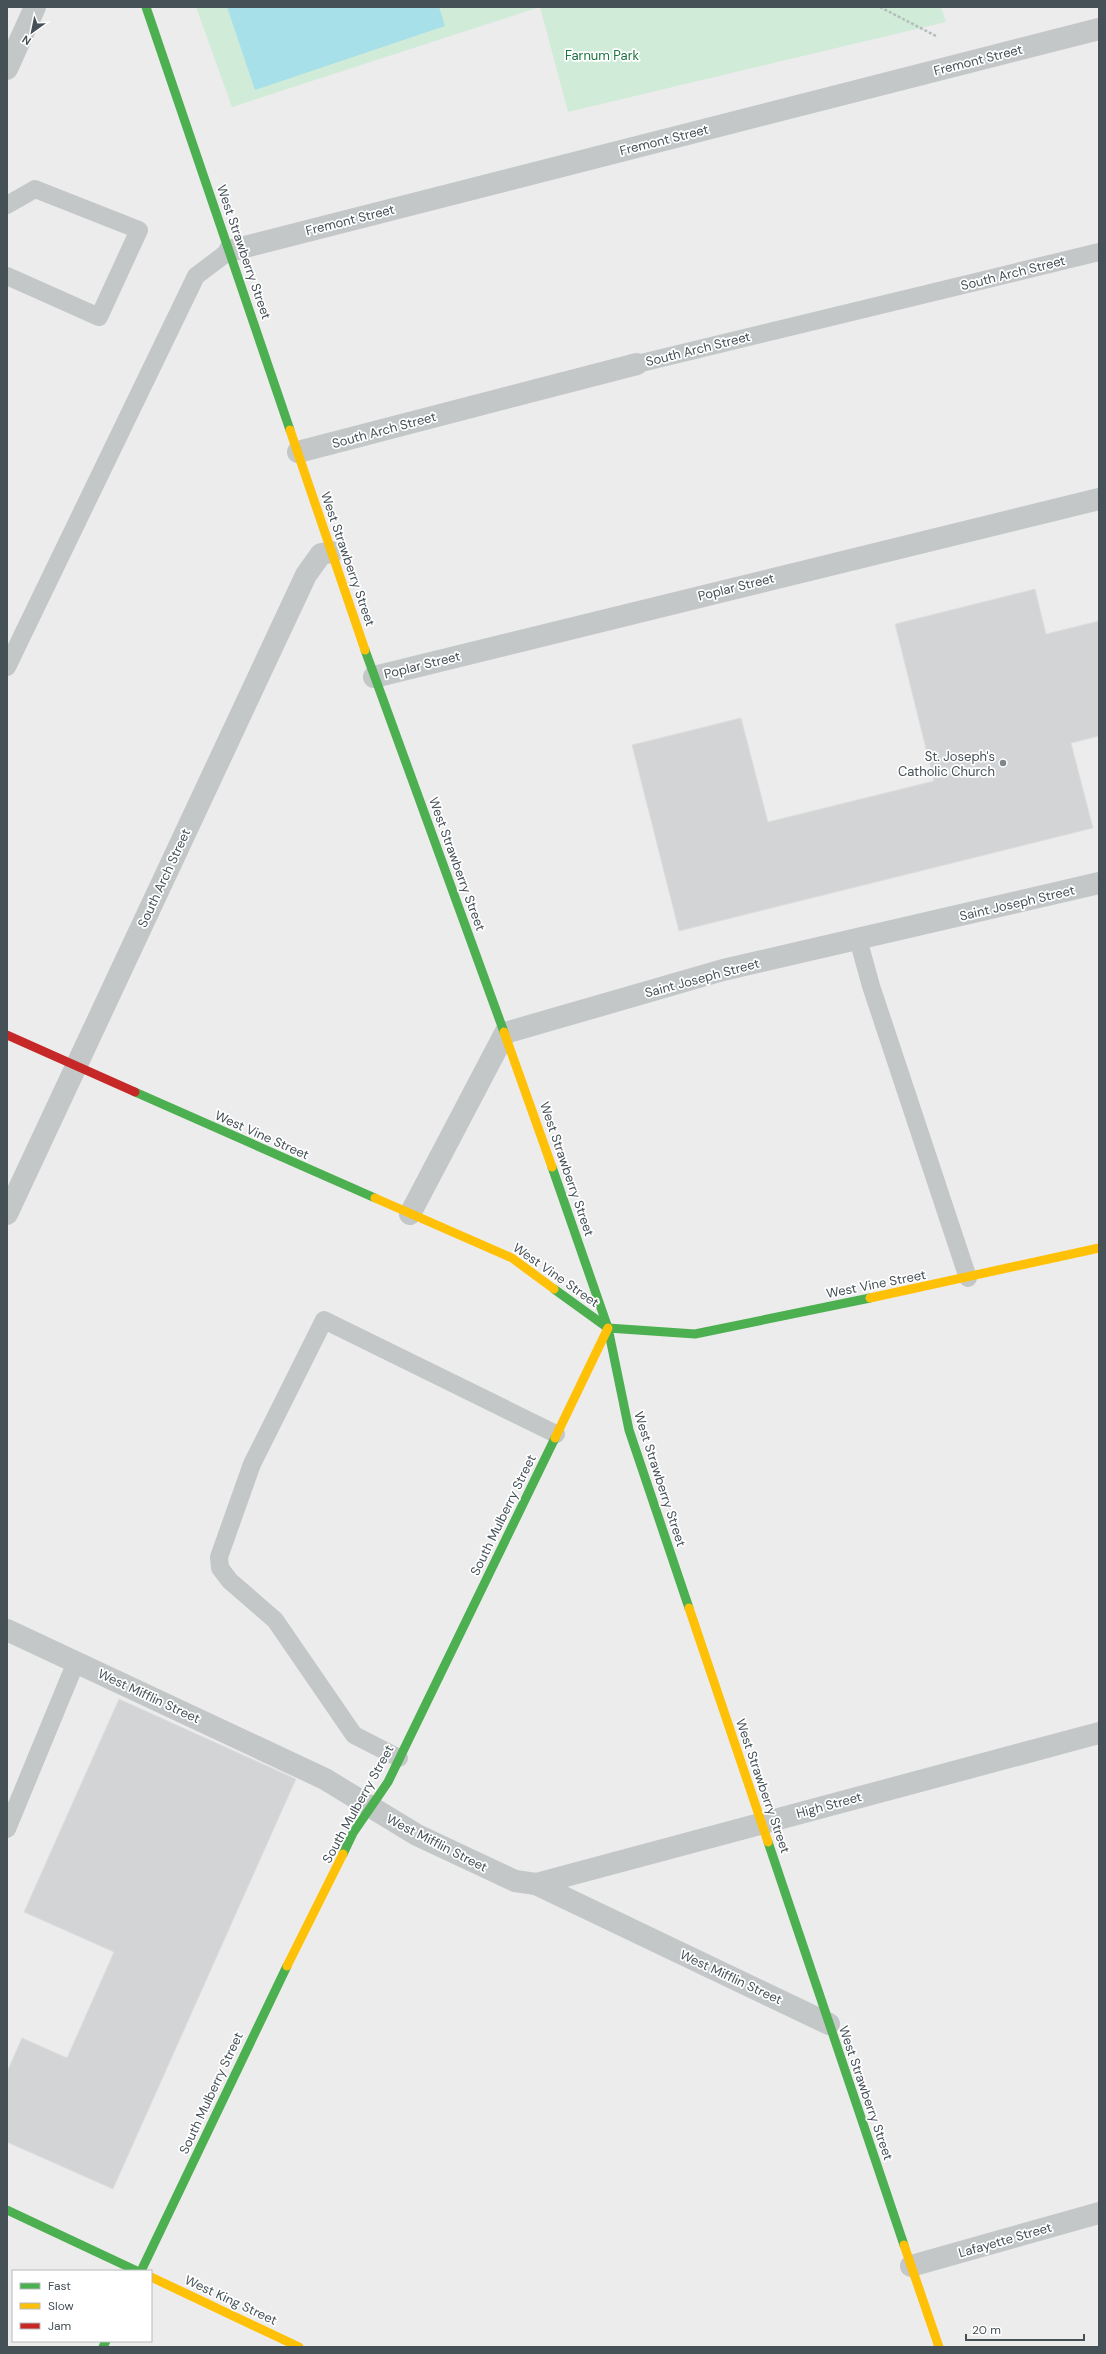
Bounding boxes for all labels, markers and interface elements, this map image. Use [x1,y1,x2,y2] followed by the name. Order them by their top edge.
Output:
[12,12,52,52] north arrow
[19,32,34,48] text: N
[932,41,1024,79] street label: Fremont Street
[565,47,639,64] park label: Farnum Park
[618,121,710,159] street label: Fremont Street
[213,183,275,321] street label: West Strawberry Street
[304,201,396,239] street label: Fremont Street
[959,252,1067,294] street label: South Arch Street
[644,328,752,370] street label: South Arch Street
[330,408,438,452] street label: South Arch Street
[317,490,379,628] street label: West Strawberry Street
[696,569,776,605] street label: Poplar Street
[382,647,462,683] street label: Poplar Street
[898,748,995,780] place label: St. Joseph's Catholic Church
[998,758,1008,768] marker: St. Joseph's Catholic Church
[425,795,489,933] street label: West Strawberry Street
[134,826,194,930] street label: South Arch Street
[958,881,1076,925] street label: Saint Joseph Street
[643,955,761,1001] street label: Saint Joseph Street
[536,1100,598,1238] street label: West Strawberry Street
[212,1107,312,1163] street label: West Vine Street
[510,1239,602,1311] street label: West Vine Street
[825,1266,927,1302] street label: West Vine Street
[630,1409,690,1549] street label: West Strawberry Street
[466,1452,540,1578] street label: South Mulberry Street
[95,1665,203,1727] street label: West Mifflin Street
[732,1717,794,1855] street label: West Strawberry Street
[318,1742,398,1866] street label: South Mulberry Street
[794,1788,864,1822] street label: High Street
[384,1810,490,1876] street label: West Mifflin Street
[677,1946,785,2008] street label: West Mifflin Street
[835,2024,897,2162] street label: West Strawberry Street
[175,2029,247,2157] street label: South Mulberry Street
[956,2219,1054,2261] street label: Lafayette Street
[12,2270,152,2342] legend
[182,2271,280,2329] street label: West King Street
[48,2278,71,2294] text: Fast
[48,2298,74,2314] text: Slow
[966,2316,1084,2342] scale bar
[48,2318,71,2334] text: Jam
[972,2322,1001,2338] text: 20 m

